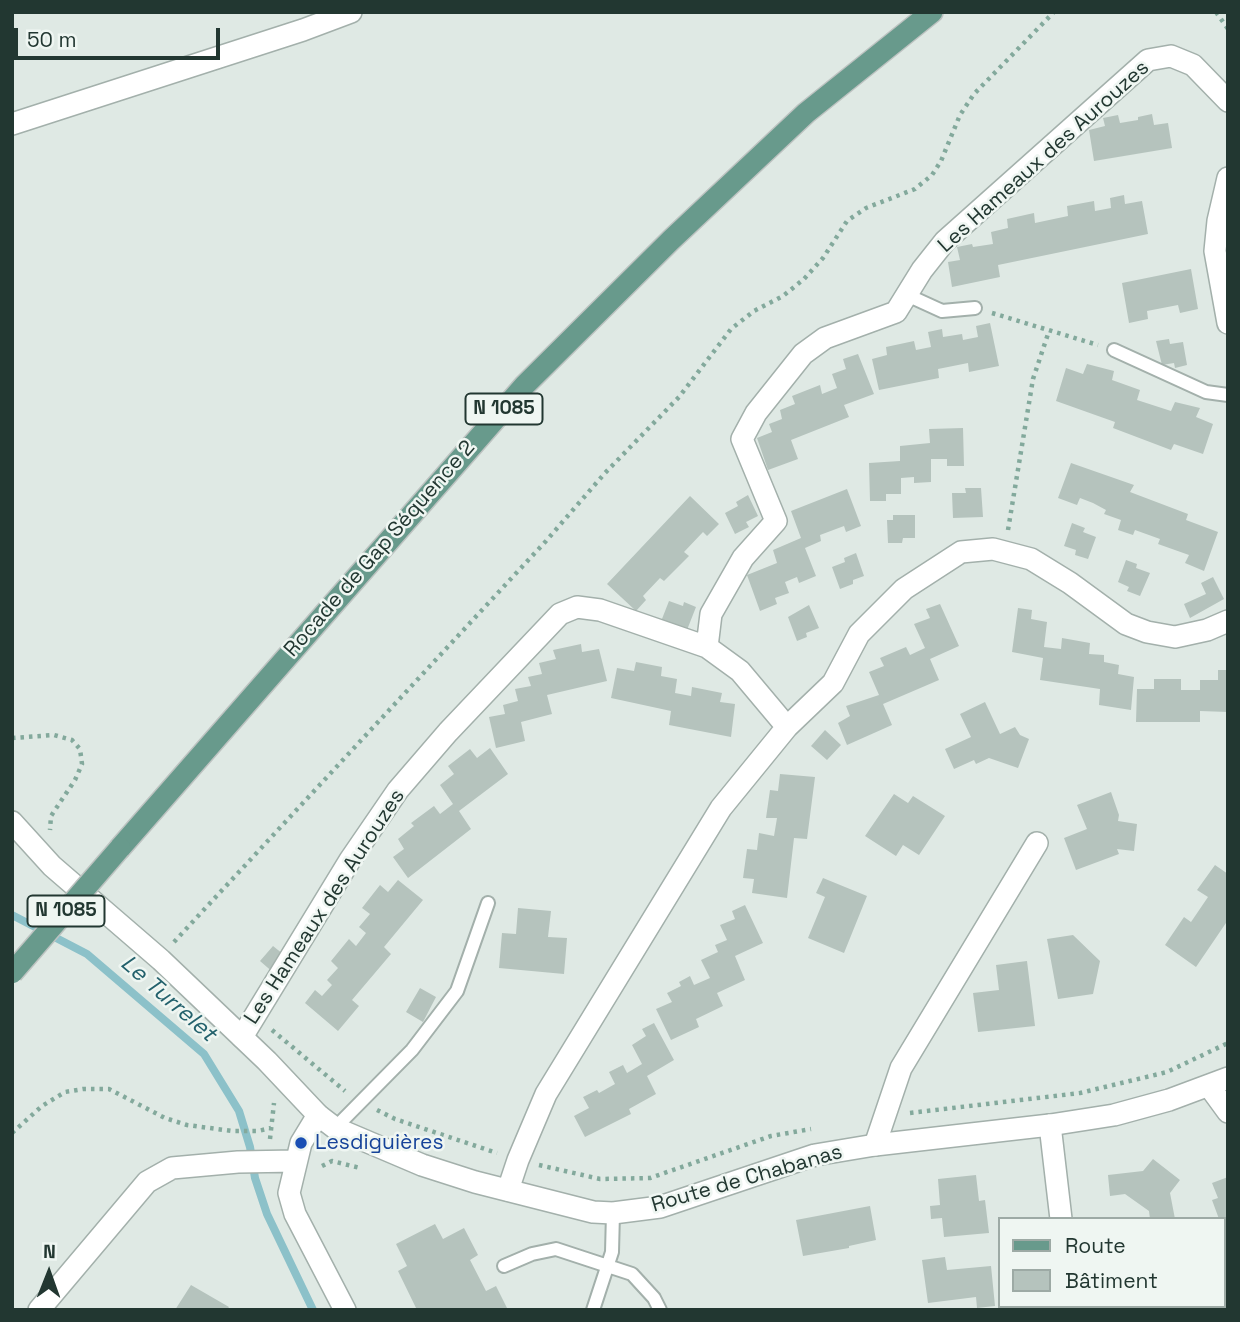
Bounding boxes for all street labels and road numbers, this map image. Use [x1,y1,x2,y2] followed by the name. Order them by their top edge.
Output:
[933,56,1155,258] street label: Les Hameaux des Aurouzes
[466,394,542,424] road number: N 1085
[279,436,481,662] street label: Rocade de Gap Séquence 2
[240,785,410,1029] street label: Les Hameaux des Aurouzes
[28,896,104,926] road number: N 1085
[649,1140,845,1218] street label: Route de Chabanas

